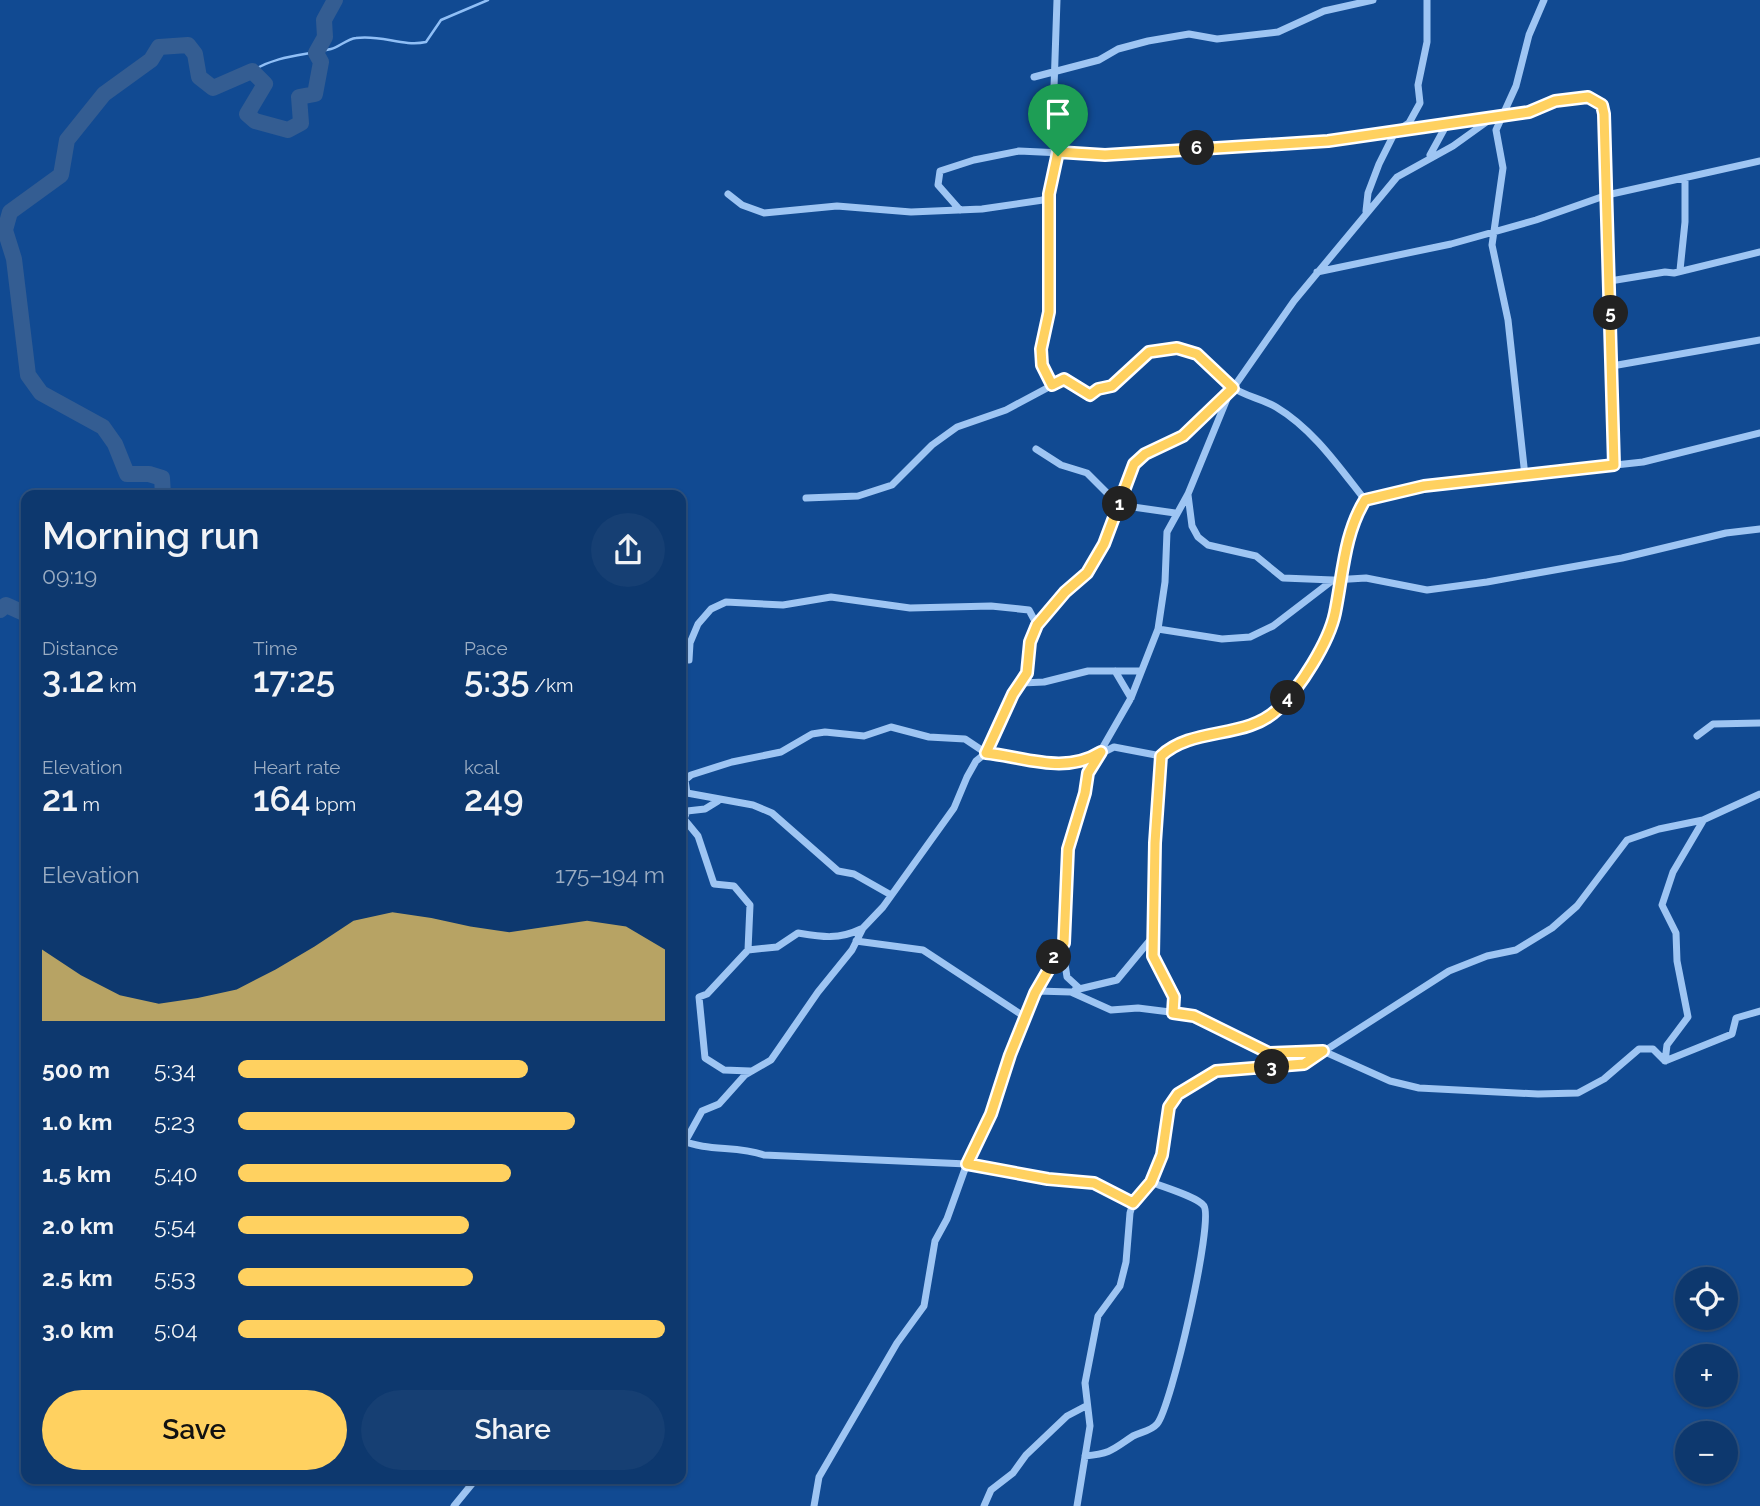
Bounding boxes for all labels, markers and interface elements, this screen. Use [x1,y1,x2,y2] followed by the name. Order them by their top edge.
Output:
[1028,84,1088,156] pin
[1039,95,1077,133] icon: arrive
[1180,130,1214,166] pin: 6
[1191,136,1202,158] text: 6
[1594,296,1628,330] pin: 5
[1605,301,1616,323] text: 5
[1102,486,1138,522] pin: 1
[1115,492,1124,514] text: 1
[42,513,260,558] text: Morning run
[591,513,665,587] button: share
[42,562,97,589] text: 09:19
[42,637,118,659] text: Distance
[253,637,297,659] text: Time
[464,637,508,659] text: Pace
[42,659,104,700] text: 3.12
[253,659,335,700] text: 17:25
[464,659,530,700] text: 5:35
[104,674,137,696] text: km
[530,674,573,696] text: /km
[1270,680,1306,716] pin: 4
[1282,686,1293,708] text: 4
[42,756,123,778] text: Elevation
[253,756,341,778] text: Heart rate
[464,756,500,778] text: kcal
[42,778,78,819] text: 21
[253,778,310,819] text: 164
[464,778,524,819] text: 249
[78,793,100,815] text: m
[310,793,356,815] text: bpm
[42,861,140,888] text: Elevation
[555,861,665,888] text: 175–194 m
[1036,940,1072,974] pin: 2
[1048,945,1059,967] text: 2
[1254,1050,1290,1084] pin: 3
[1266,1055,1277,1077] text: 3
[42,1056,110,1083] text: 500 m
[154,1056,196,1083] text: 5:34
[42,1108,112,1135] text: 1.0 km
[154,1108,195,1135] text: 5:23
[42,1160,111,1187] text: 1.5 km
[154,1160,198,1187] text: 5:40
[42,1212,114,1239] text: 2.0 km
[154,1212,196,1239] text: 5:54
[42,1264,113,1291] text: 2.5 km
[154,1264,196,1291] text: 5:53
[1675,1267,1738,1484] map controls
[1675,1267,1738,1330] button: locate
[42,1316,114,1343] text: 3.0 km
[154,1316,198,1343] text: 5:04
[1675,1344,1738,1407] button: +
[42,1390,347,1470] button: Save
[361,1390,665,1470] button: Share
[1675,1421,1738,1484] button: −

